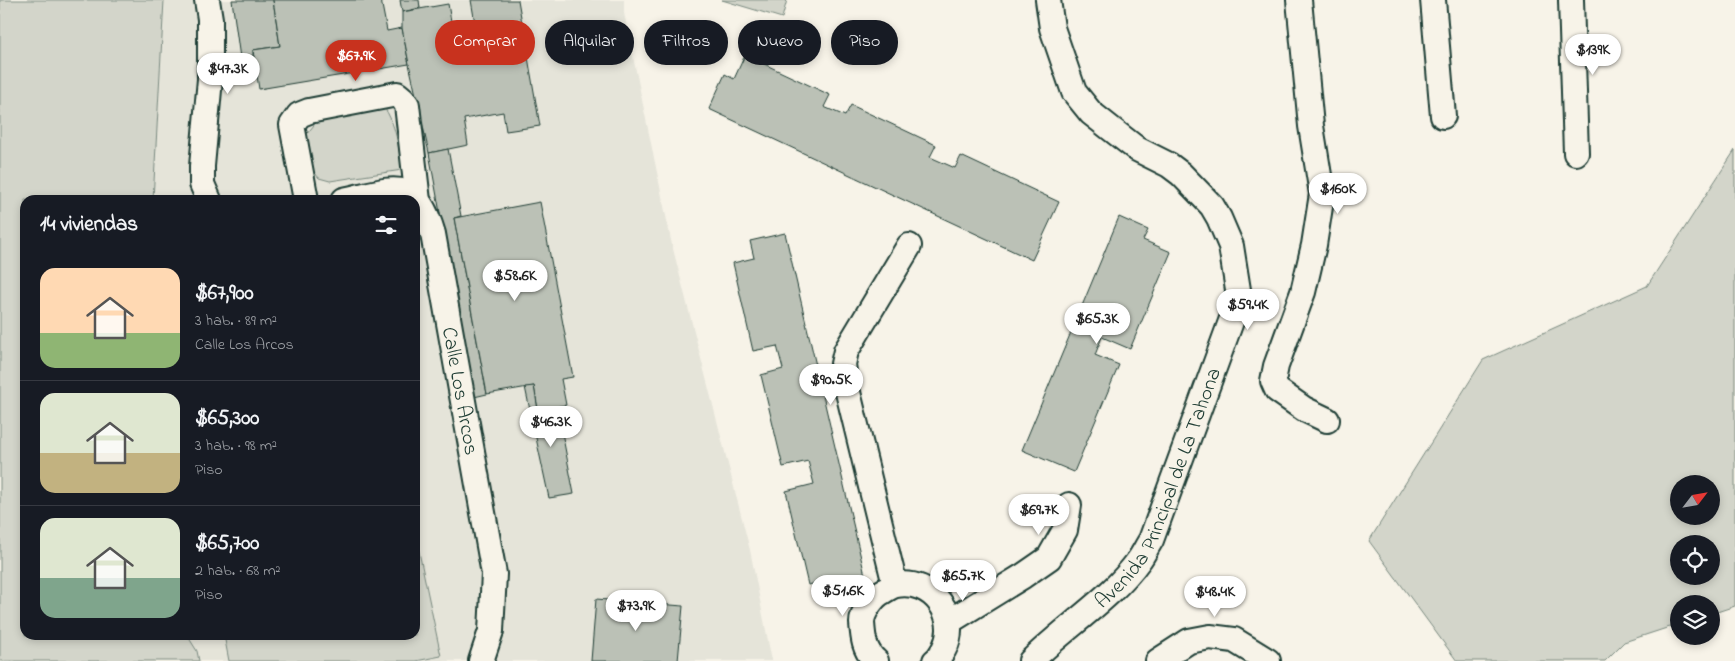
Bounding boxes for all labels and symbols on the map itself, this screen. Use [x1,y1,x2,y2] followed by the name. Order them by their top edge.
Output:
[1558,34,1628,76] pin: $139K
[315,39,397,82] pin: $67.9K
[187,52,269,95] pin: $47.3K
[1303,172,1373,215] pin: $160K
[474,260,556,302] pin: $58.6K
[1207,288,1289,331] pin: $59.4K
[1056,302,1138,345] pin: $65.3K
[433,325,485,458] street label: Calle Los Arcos
[790,364,872,406] pin: $90.5K
[1089,364,1230,616] street label: Avenida Principal de La Tahona
[510,406,592,448] pin: $46.3K
[1670,475,1720,525] north arrow
[998,494,1080,536] pin: $69.7K
[922,560,1004,602] pin: $65.7K
[802,574,884,617] pin: $51.6K
[1174,576,1256,618] pin: $48.4K
[595,590,677,632] pin: $73.9K

